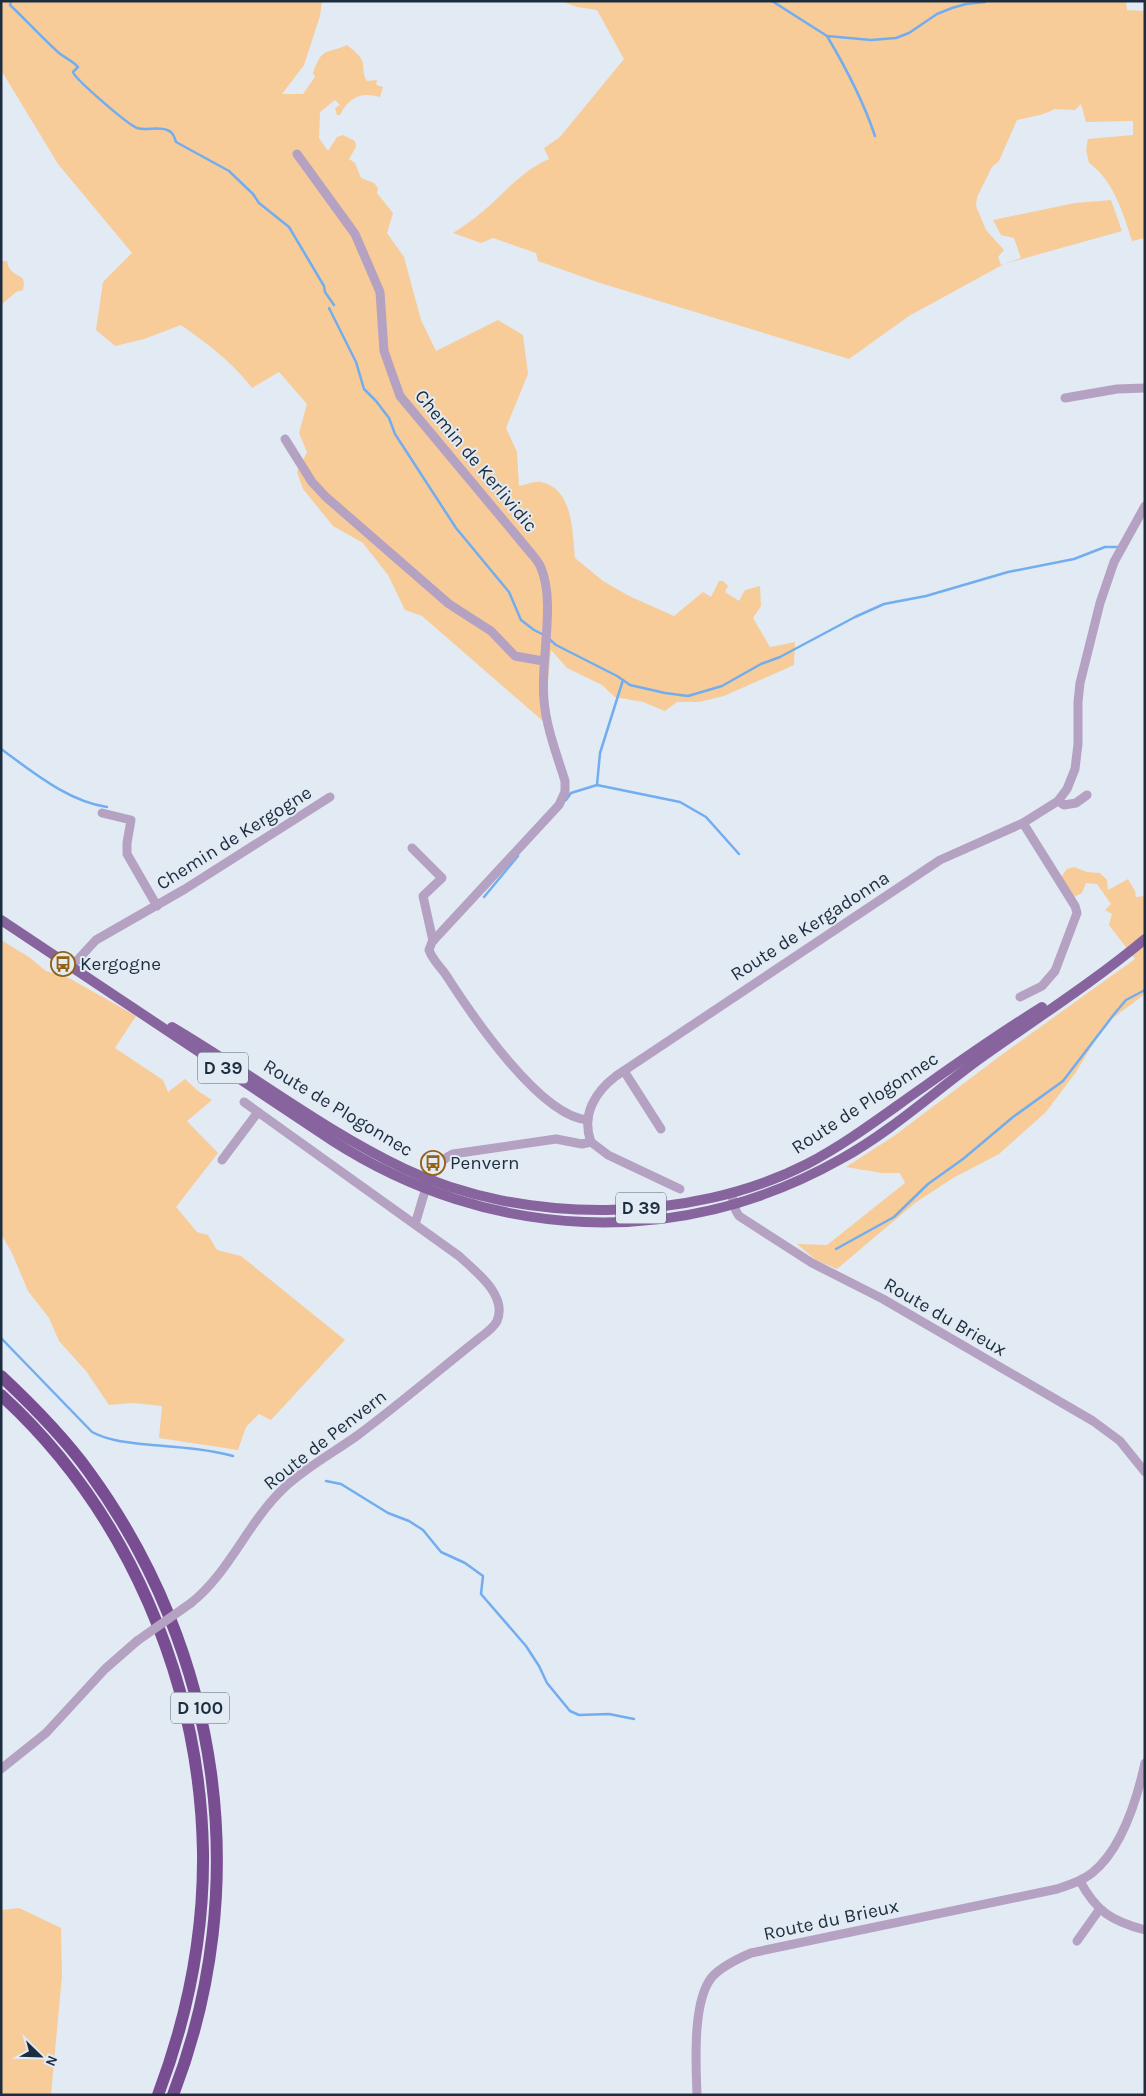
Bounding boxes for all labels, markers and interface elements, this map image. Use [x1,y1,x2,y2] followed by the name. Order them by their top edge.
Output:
[410,385,542,537] street label: Chemin de Kerlividic
[152,781,316,895] street label: Chemin de Kergogne
[727,867,893,985] street label: Route de Kergadonna
[50,951,76,977] bus stop icon: Kergogne
[80,953,161,975] place label: Kergogne
[788,1047,942,1159] street label: Route de Plogonnec
[198,1052,248,1084] road number: D 39
[259,1055,417,1161] street label: Route de Plogonnec
[420,1150,446,1176] bus stop icon: Penvern
[450,1152,519,1174] place label: Penvern
[616,1192,666,1224] road number: D 39
[880,1273,1010,1361] street label: Route du Brieux
[259,1385,391,1495] street label: Route de Penvern
[171,1692,229,1724] road number: D 100
[761,1895,901,1945] street label: Route du Brieux
[15,2031,65,2081] north arrow
[42,2053,61,2069] text: N

